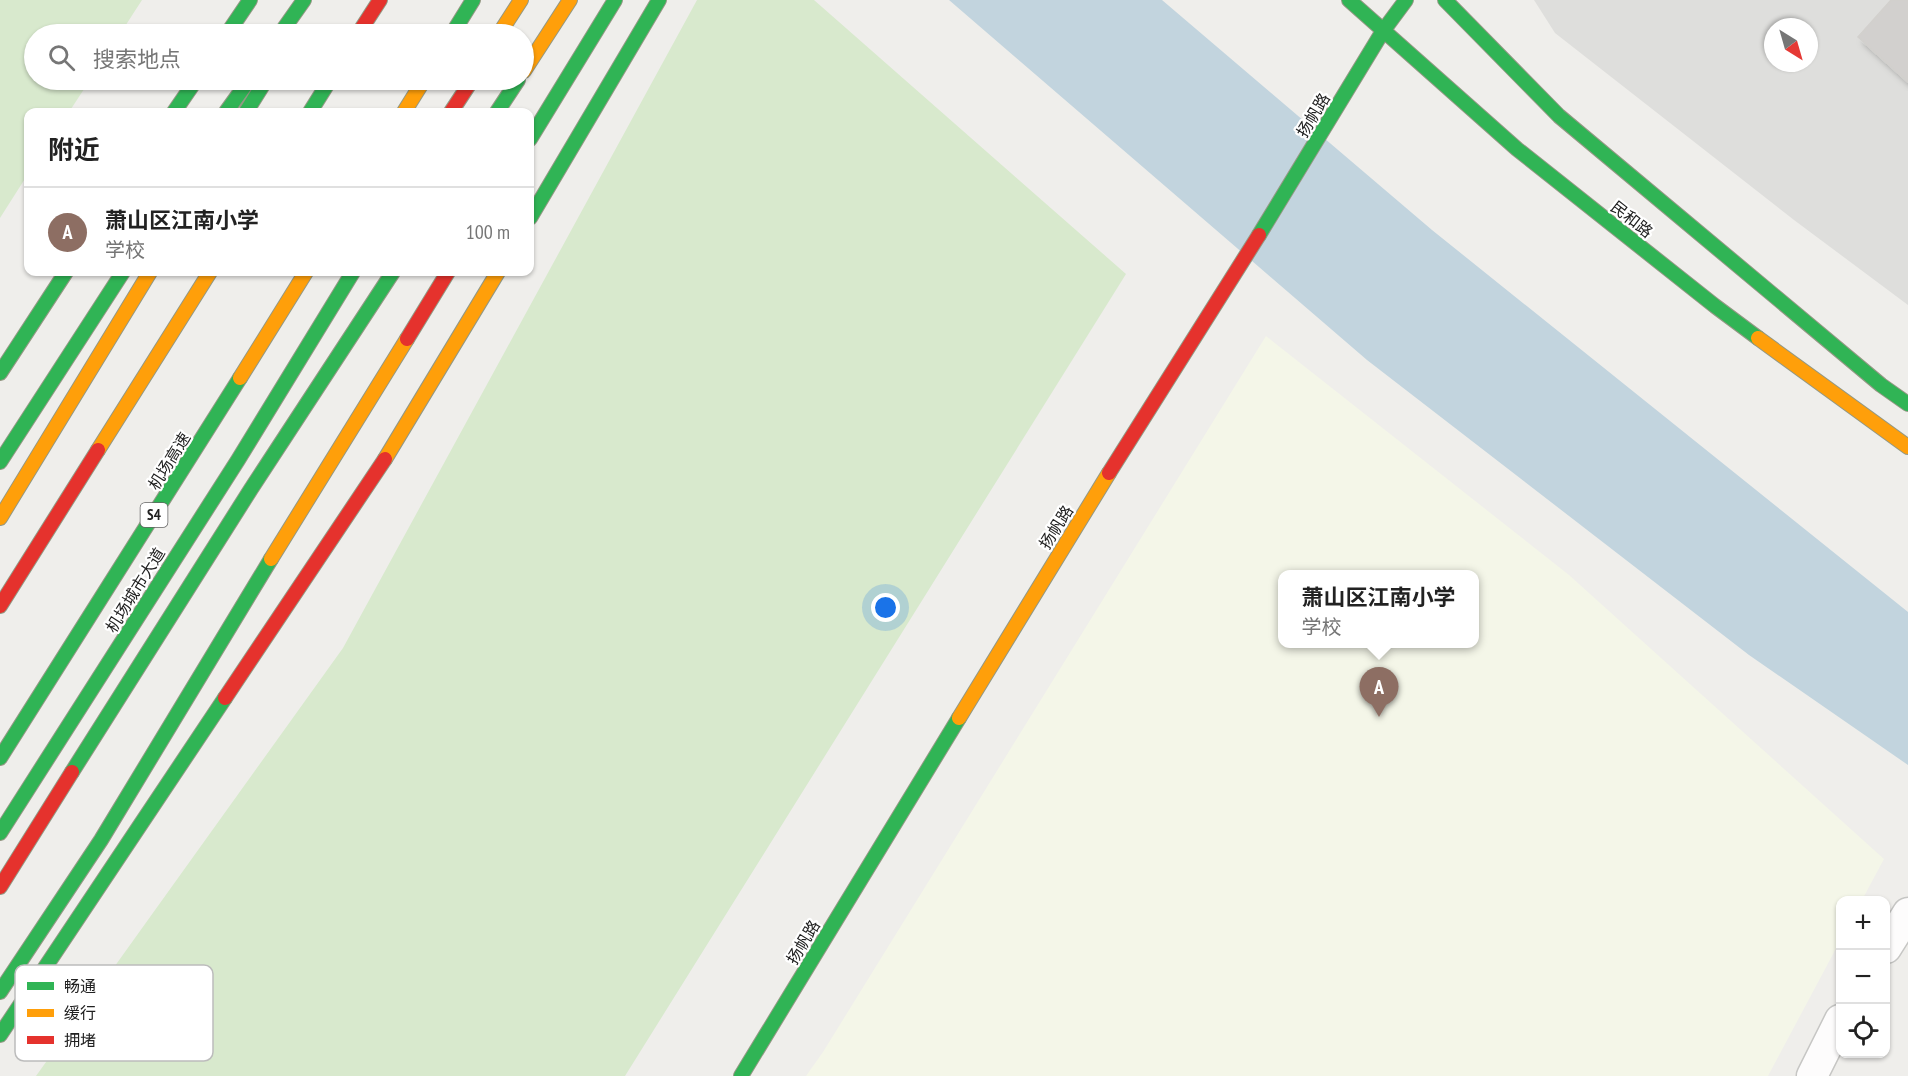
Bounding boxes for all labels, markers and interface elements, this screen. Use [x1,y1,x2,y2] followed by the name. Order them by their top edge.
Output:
[1764,18,1818,72] north arrow
[24,24,534,90] search box
[45,41,78,74] icon: search
[93,45,181,73] text: 搜索地点
[1292,89,1334,141] street label: 扬帆路
[48,133,100,166] text: 附近
[1607,196,1657,242] street label: 民和路
[105,206,259,234] text: 萧山区江南小学
[62,219,73,245] text: A
[466,219,510,245] text: 100 m
[105,237,145,263] text: 学校
[144,429,194,493] street label: 机场高速
[1035,501,1077,553] street label: 扬帆路
[140,503,168,527] road number: S4
[101,544,169,636] street label: 机场城市大道
[1278,570,1479,648] popup
[1301,583,1456,611] text: 萧山区江南小学
[871,593,900,622] your location
[1301,614,1341,640] text: 学校
[1360,668,1398,717] pin: A
[1836,896,1890,1058] map controls
[1836,896,1890,950] button: +
[782,916,824,968] street label: 扬帆路
[1836,950,1890,1004] button: −
[15,965,213,1061] legend
[64,976,96,996] text: 畅通
[64,1003,96,1023] text: 缓行
[1836,1004,1890,1058] button: locate
[64,1030,96,1050] text: 拥堵

